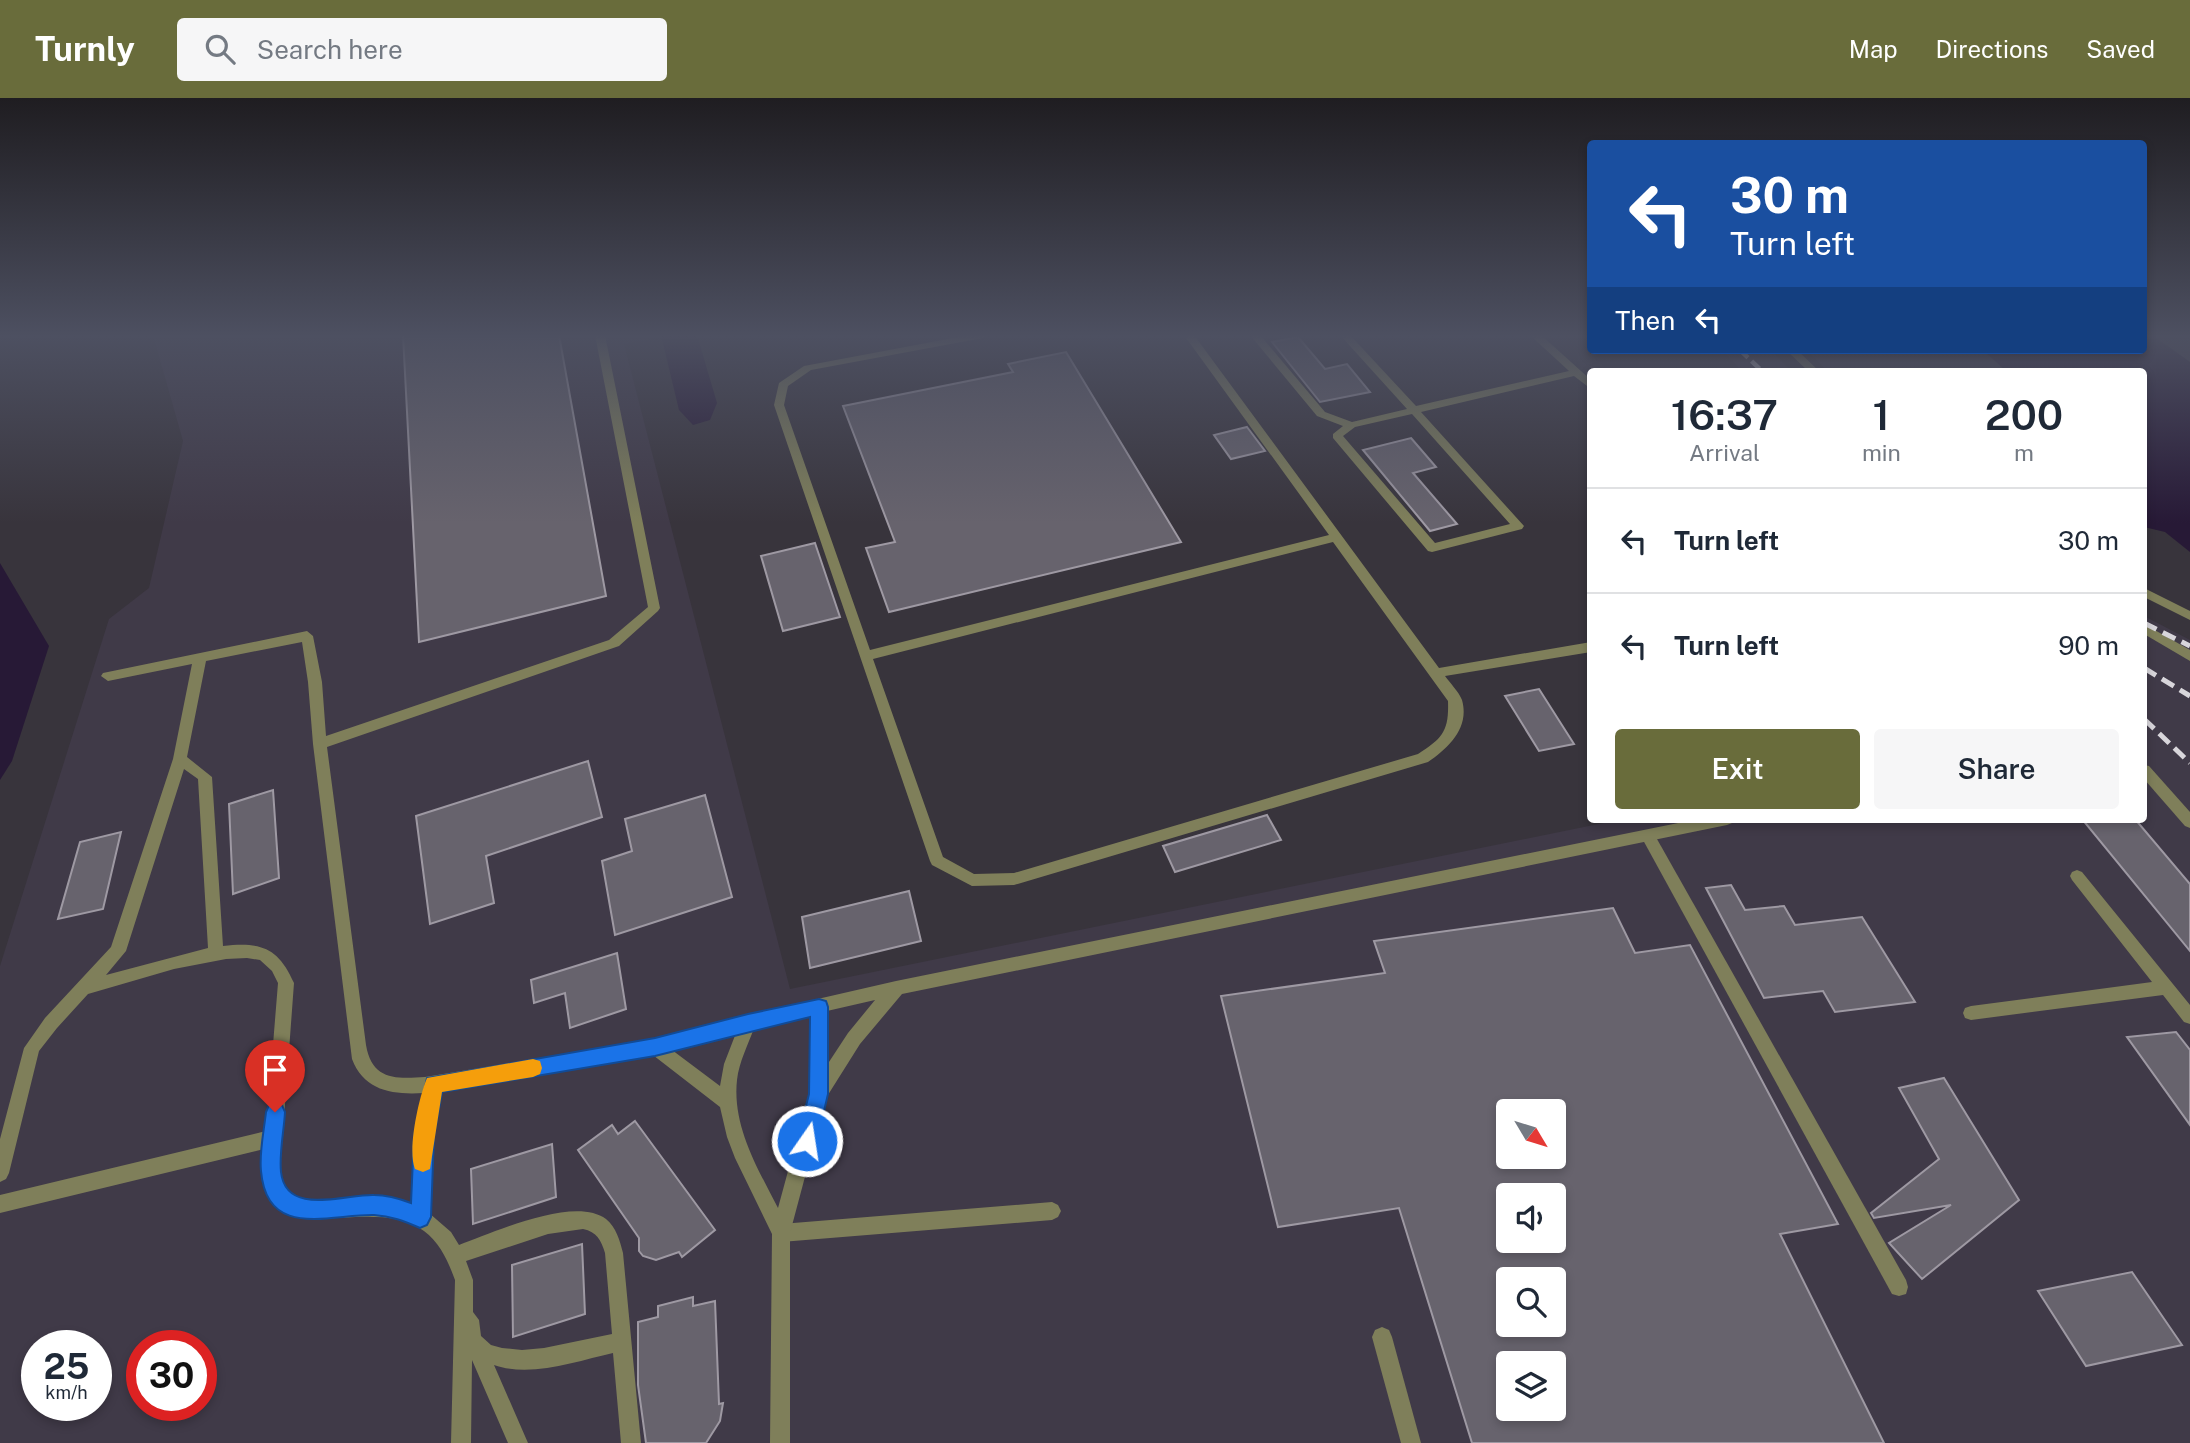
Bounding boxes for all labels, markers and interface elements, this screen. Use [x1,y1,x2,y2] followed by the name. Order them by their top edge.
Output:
[177,18,667,81] search box
[35,30,135,68] text: Turnly
[201,30,239,68] icon: search
[257,34,403,65] text: Search here
[1849,35,1898,63] text: Map
[1936,35,2048,63] text: Directions
[2086,35,2155,63] text: Saved
[1730,166,1849,224] text: 30 m
[1615,168,1706,259] icon: left
[1730,225,1855,262] text: Turn left
[1689,301,1727,339] icon: left
[1615,305,1675,336] text: Then
[1671,390,1778,439] text: 16:37
[1873,390,1890,439] text: 1
[1985,390,2063,439] text: 200
[1689,439,1760,466] text: Arrival
[1862,439,1901,466] text: min
[2014,439,2034,466] text: m
[1615,522,1653,560] icon: left
[1674,525,1779,556] text: Turn left
[2058,525,2119,556] text: 30 m
[1615,627,1653,665] icon: left
[1674,630,1779,661] text: Turn left
[2058,630,2119,661] text: 90 m
[1615,729,1860,809] button: Exit
[1874,729,2119,809] button: Share
[245,1040,305,1112] pin
[256,1051,294,1089] icon: arrive
[1496,1099,1566,1169] north arrow
[1496,1099,1566,1421] map controls
[770,1104,844,1178] position arrow
[1496,1183,1566,1253] button: sound
[1496,1267,1566,1337] button: search
[126,1330,217,1421] speed limit sign: 30
[44,1346,89,1387] text: 25
[1496,1351,1566,1421] button: layers
[45,1382,88,1403] text: km/h

